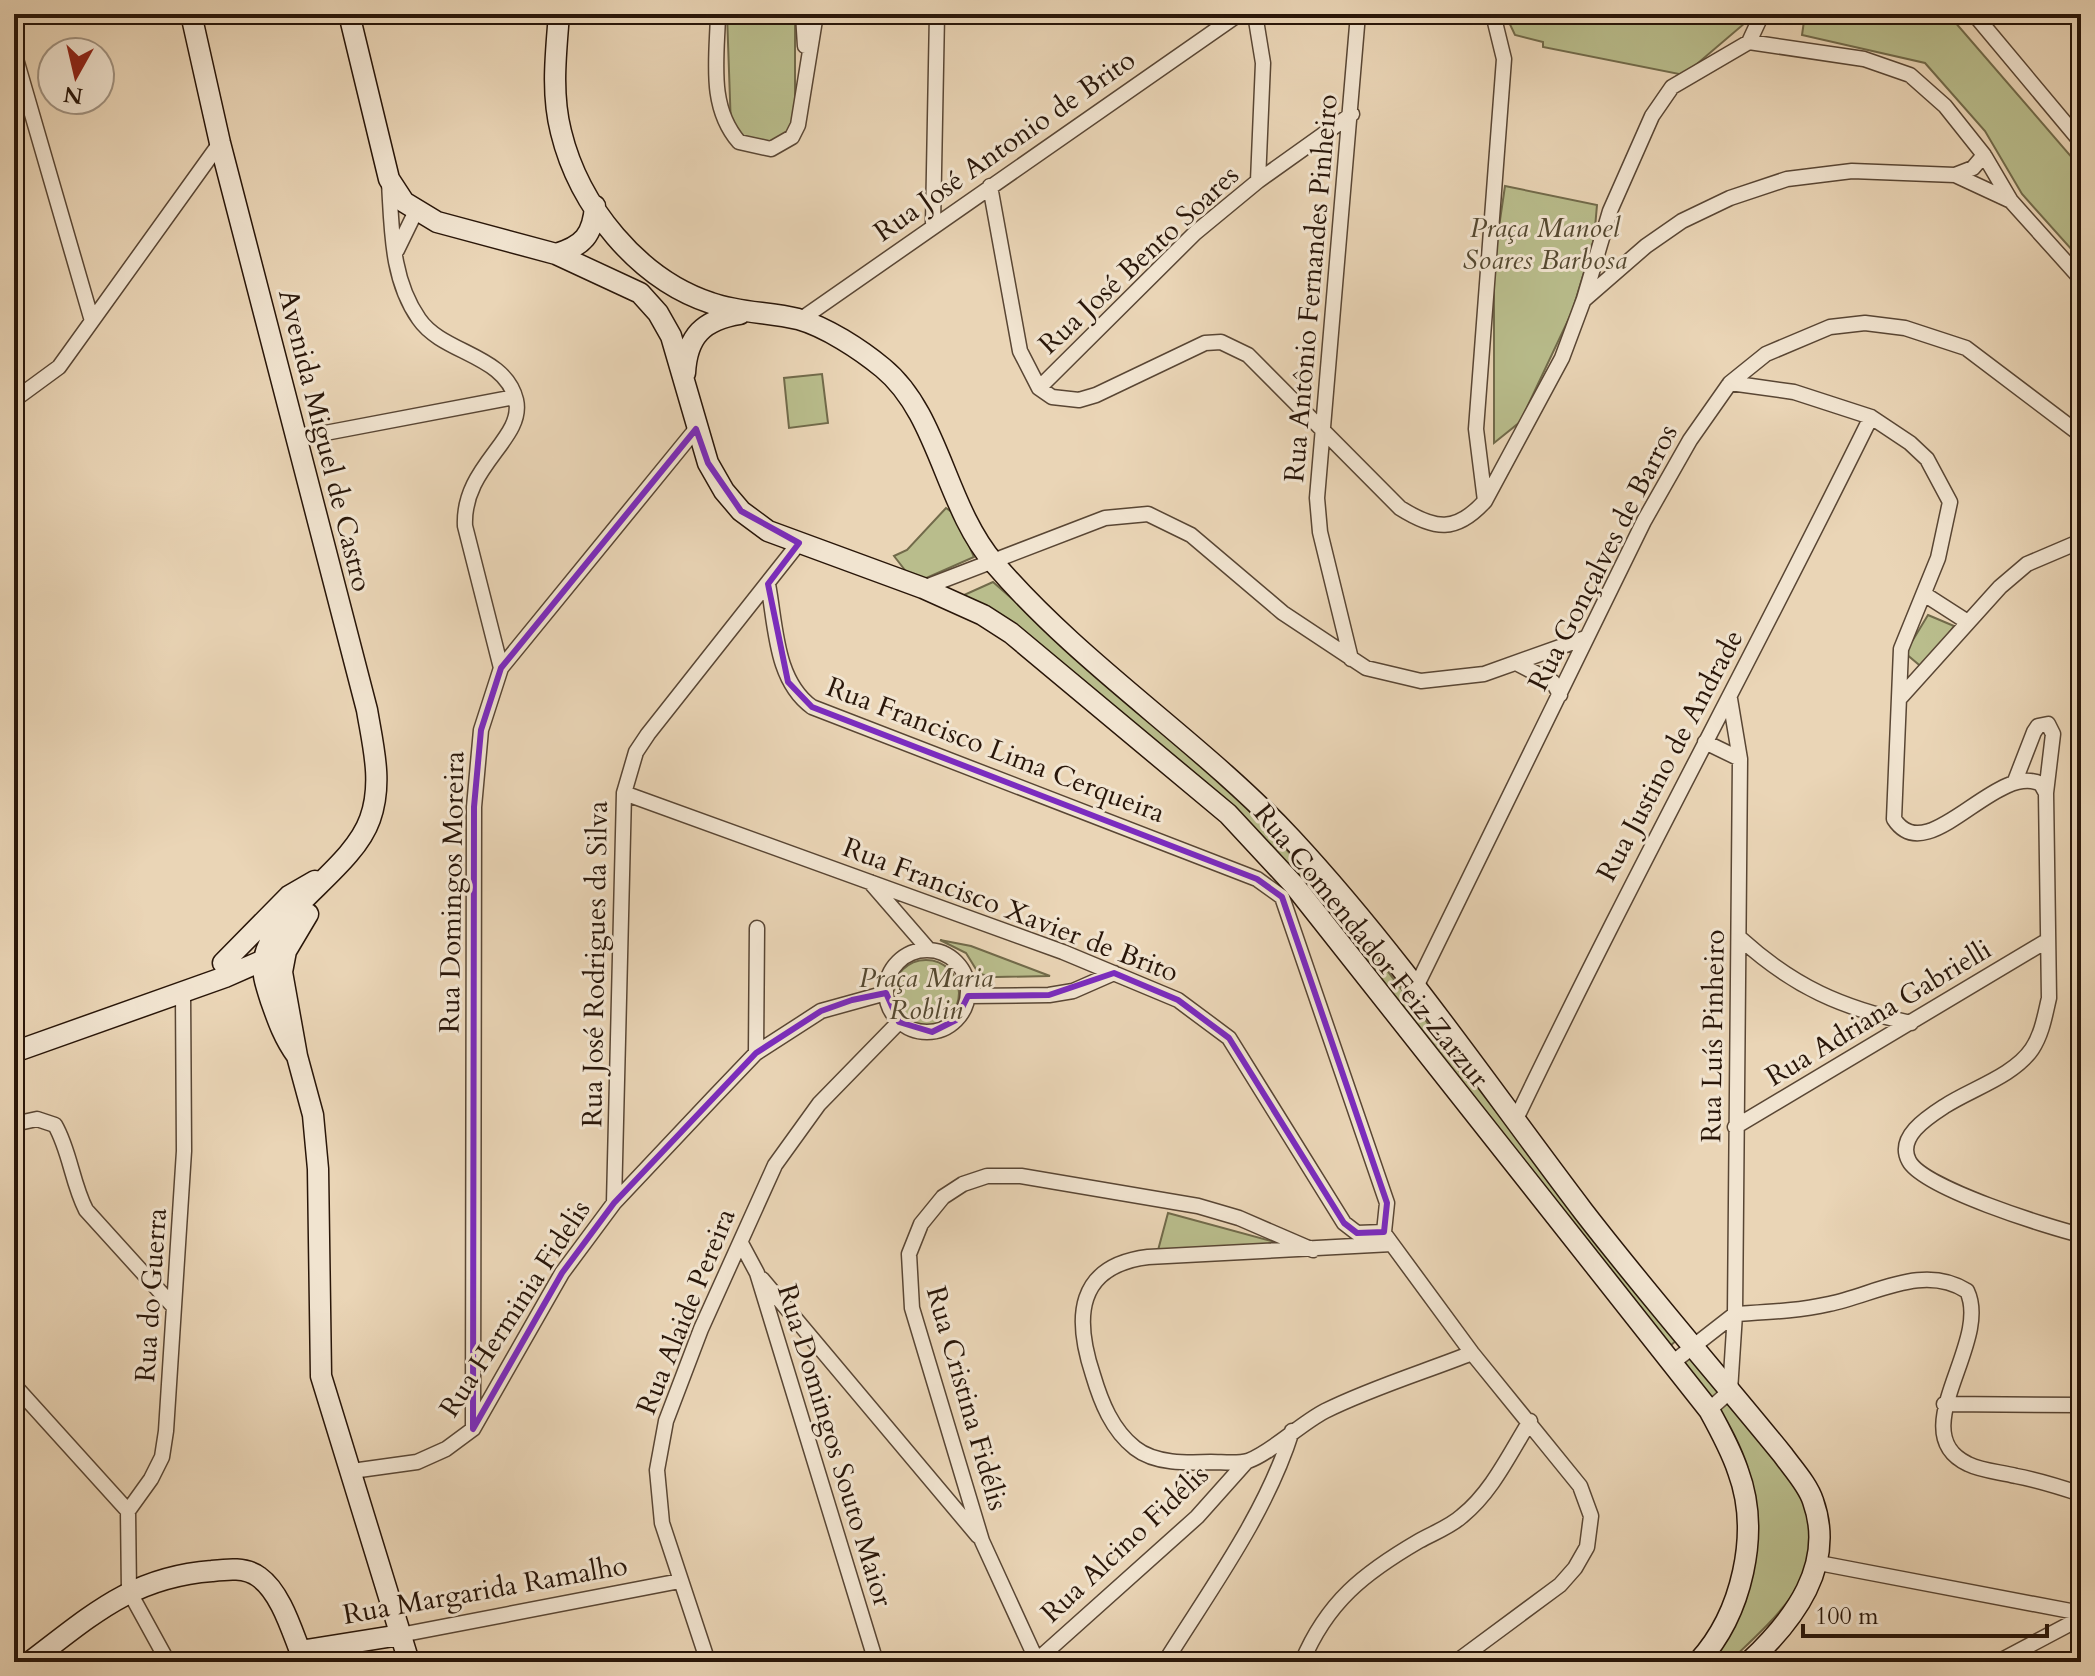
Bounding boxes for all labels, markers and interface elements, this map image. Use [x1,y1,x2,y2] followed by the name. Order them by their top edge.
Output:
[36,36,116,116] north arrow
[866,41,1143,251] street label: Rua José Antonio de Brito
[62,79,85,111] text: N
[1275,92,1347,484] street label: Rua Antônio Fernandes Pinheiro
[1030,157,1247,363] street label: Rua José Bento Soares
[1463,209,1627,279] park label: Praça Manoel Soares Barbosa
[269,285,381,595] street label: Avenida Miguel de Castro
[1519,418,1687,697] street label: Rua Gonçalves de Barros
[1587,623,1752,888] street label: Rua Justino de Andrade
[821,668,1170,832] street label: Rua Francisco Lima Cerqueira
[431,751,473,1033] street label: Rua Domingos Moreira
[1245,796,1498,1096] street label: Rua Comendador Feiz Zarzur
[573,800,617,1128] street label: Rua José Rodrigues da Silva
[837,828,1184,992] street label: Rua Francisco Xavier de Brito
[1692,929,1734,1143] street label: Rua Luís Pinheiro
[1759,930,1999,1095] street label: Rua Adriana Gabrielli
[859,959,993,1029] park label: Praça Maria Roblin
[430,1193,599,1424] street label: Rua Herminia Fidelis
[627,1203,745,1420] street label: Rua Alaide Pereira
[126,1207,176,1384] street label: Rua do Guerra
[768,1279,902,1612] street label: Rua Domingos Souto Maior
[917,1282,1017,1515] street label: Rua Cristina Fidélis
[1033,1456,1217,1631] street label: Rua Alcino Fidélis
[340,1546,630,1634] street label: Rua Margarida Ramalho
[1803,1588,2047,1638] scale bar
[1815,1600,1879,1633] text: 100 m

